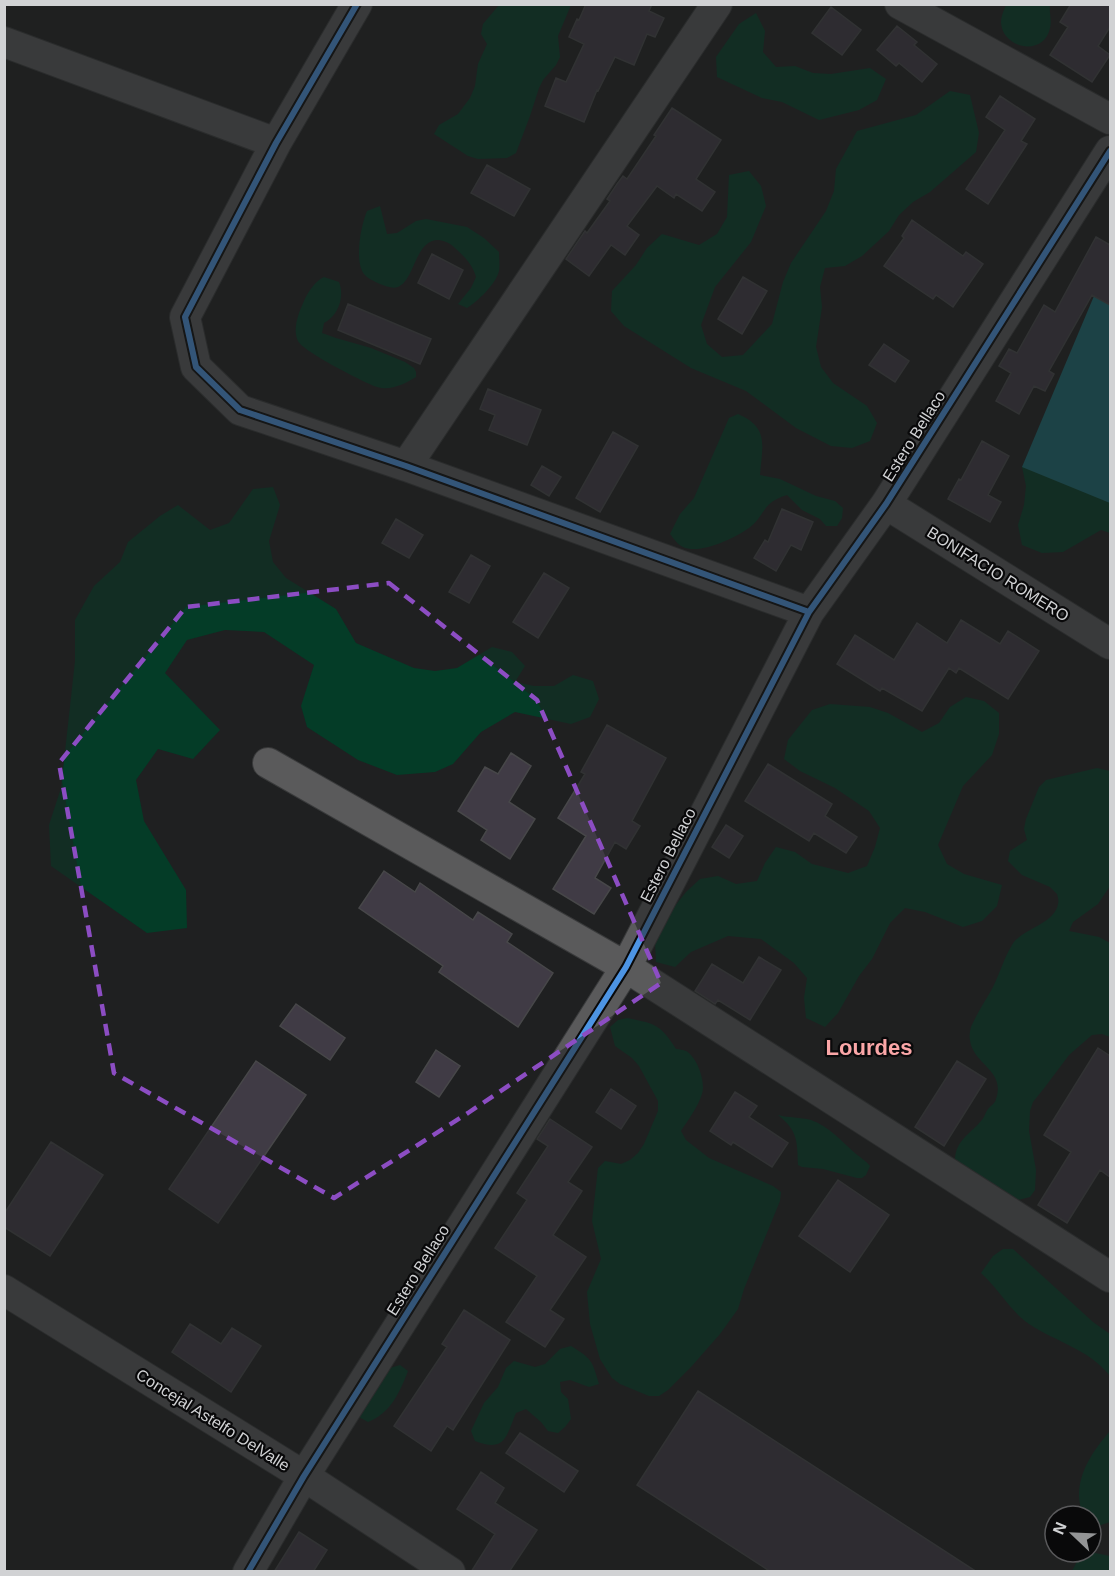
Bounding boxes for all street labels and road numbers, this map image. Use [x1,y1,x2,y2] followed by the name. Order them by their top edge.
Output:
[879,388,949,484] street label: Estero Bellaco
[924,523,1072,625] street label: BONIFACIO ROMERO
[637,805,699,905] street label: Estero Bellaco
[383,1222,453,1318] street label: Estero Bellaco
[133,1366,293,1474] street label: Concejal Astelfo DelValle

